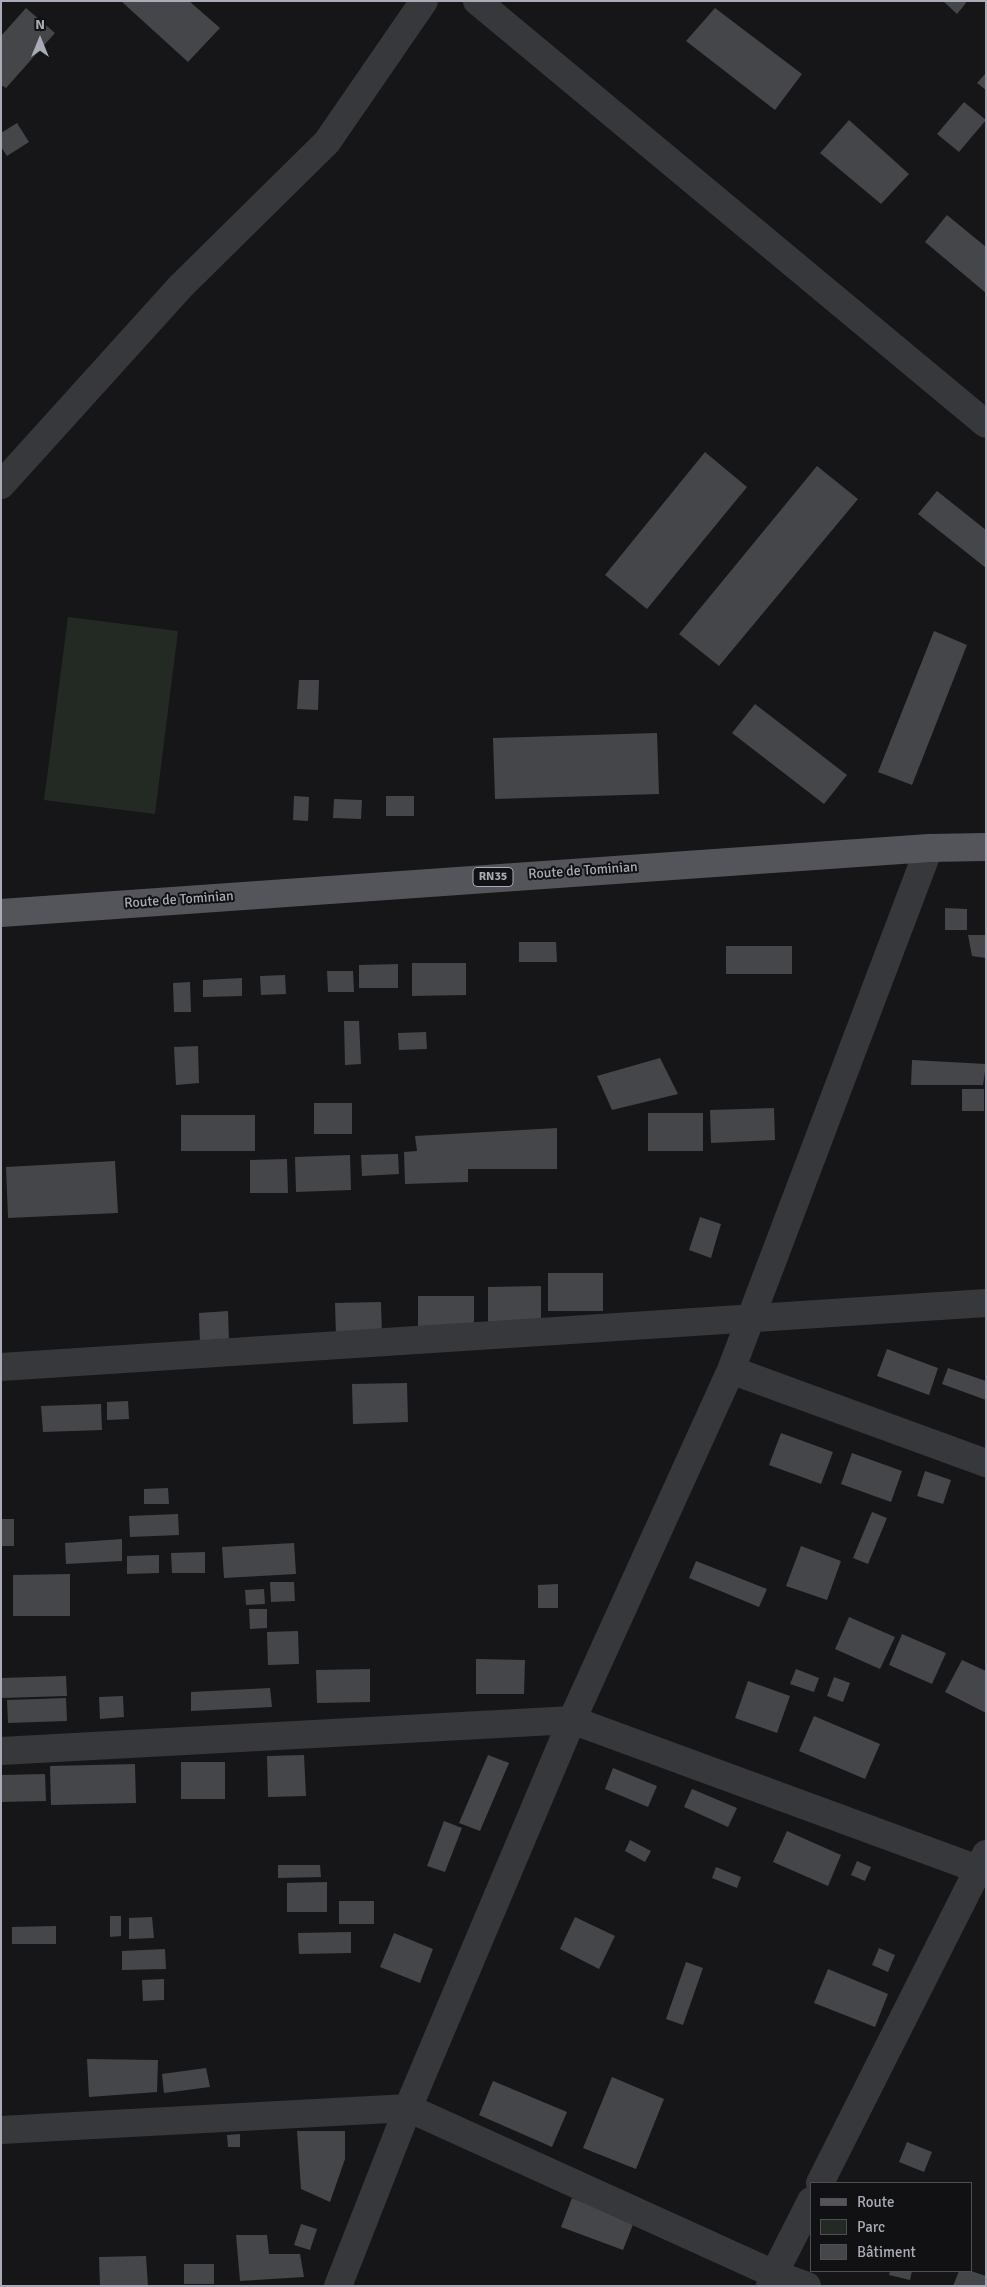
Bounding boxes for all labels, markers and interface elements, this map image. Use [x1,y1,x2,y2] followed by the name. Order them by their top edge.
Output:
[15,15,65,65] north arrow
[35,16,45,33] text: N
[528,859,638,883] street label: Route de Tominian
[473,868,513,886] road number: RN35
[124,888,234,912] street label: Route de Tominian
[810,2182,972,2272] legend
[857,2193,894,2211] text: Route
[857,2218,885,2236] text: Parc
[857,2243,916,2261] text: Bâtiment

